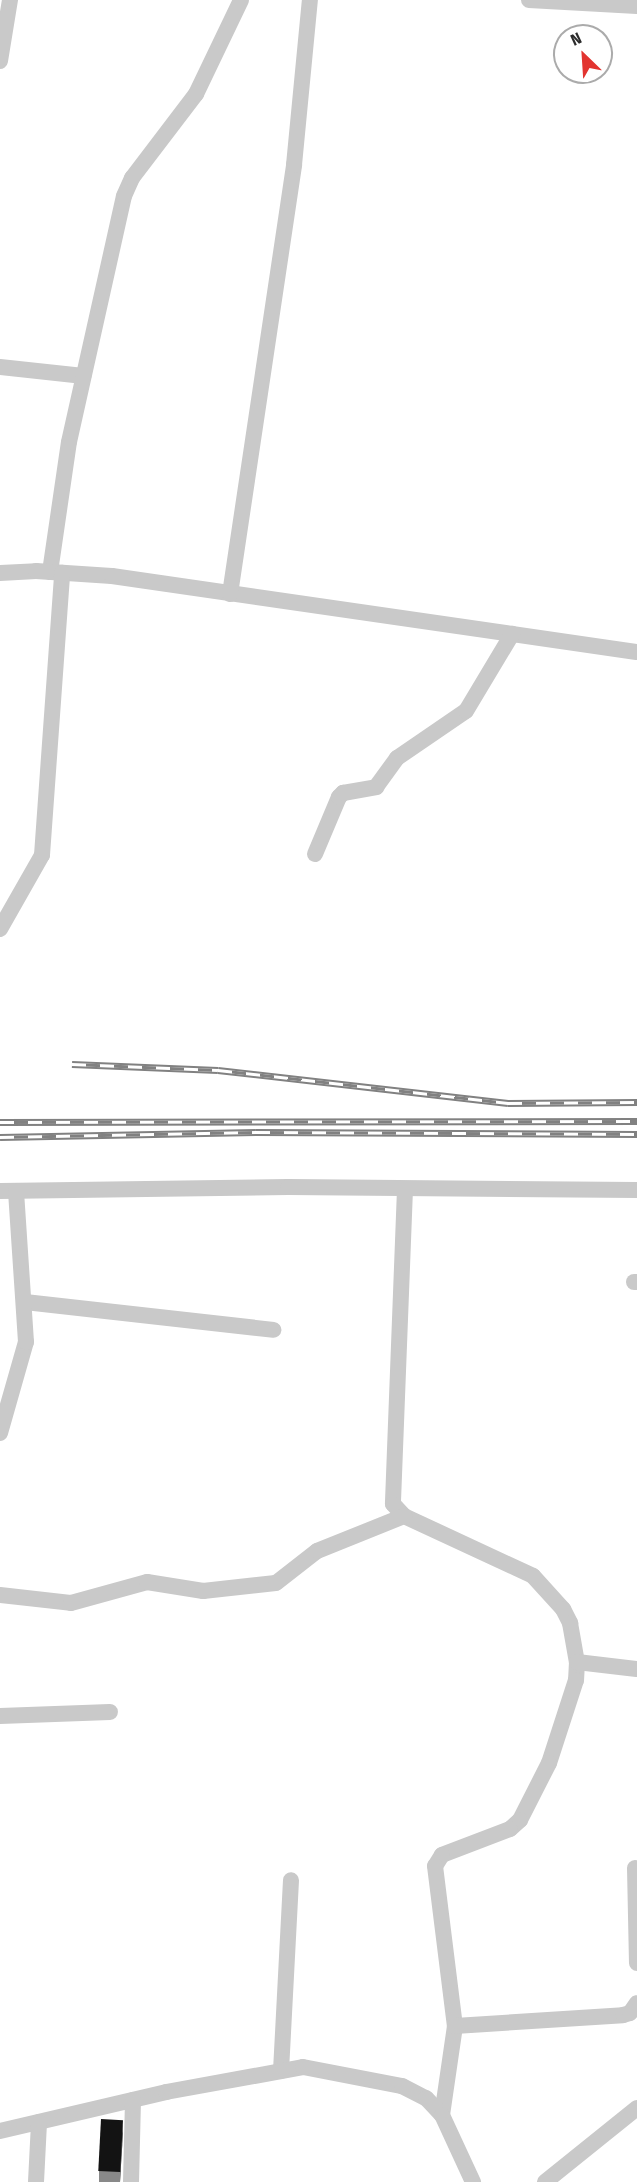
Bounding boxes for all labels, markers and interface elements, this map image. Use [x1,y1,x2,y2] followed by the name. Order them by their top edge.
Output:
[553,24,613,84] north arrow
[568,28,584,50] text: N

